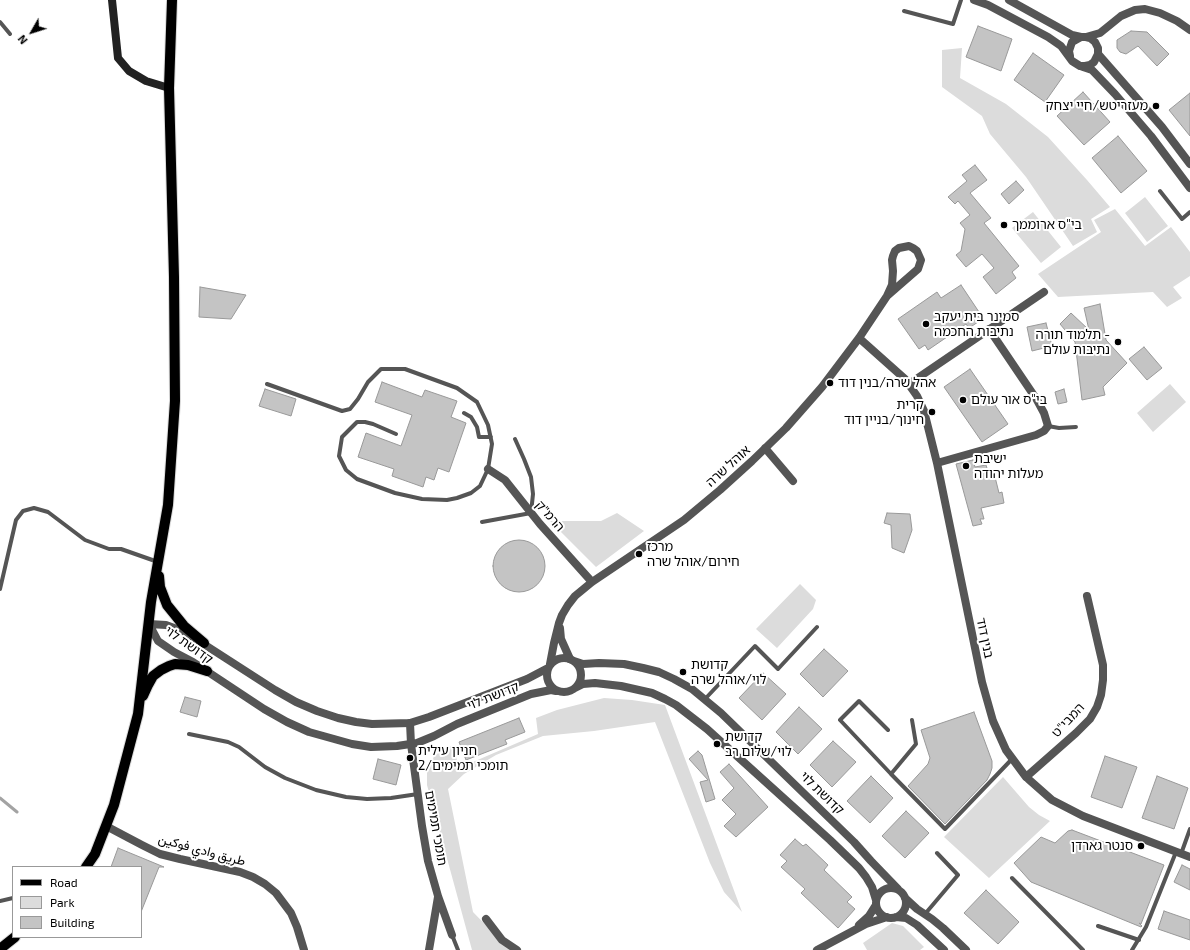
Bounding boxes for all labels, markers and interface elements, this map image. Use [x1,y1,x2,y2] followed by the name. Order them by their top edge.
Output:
[12,12,52,52] north arrow
[15,33,30,47] text: N
[1045,98,1148,114] place label: מעזריטש/חיי יצחק
[1151,101,1161,111] marker: מעזריטש/חיי יצחק
[1012,217,1082,233] place label: בי"ס ארוממך
[999,220,1009,230] marker: בי"ס ארוממך
[934,309,1019,340] place label: סמינר בית יעקב נתיבות החכמה
[921,319,931,329] marker: סמינר בית יעקב נתיבות החכמה
[1036,327,1110,358] place label: תלמוד תורה - נתיבות עולם
[1113,337,1123,347] marker: תלמוד תורה - נתיבות עולם
[838,375,936,391] place label: אהל שרה/בנין דוד
[825,378,835,388] marker: אהל שרה/בנין דוד
[971,392,1047,408] place label: בי"ס אור עולם
[958,395,968,405] marker: בי"ס אור עולם
[844,397,924,428] place label: קרית חינוך/בניין דוד
[927,407,937,417] marker: קרית חינוך/בניין דוד
[703,442,753,490] street label: אוהל שרה
[974,451,1043,482] place label: ישיבת מעלות יהודה
[961,461,971,471] marker: ישיבת מעלות יהודה
[532,497,568,535] street label: הרמ"ק
[647,539,740,570] place label: מרכז חירום/אוהל שרה
[634,549,644,559] marker: מרכז חירום/אוהל שרה
[973,616,997,660] street label: בנין דוד
[162,623,216,667] street label: קדושת לוי
[691,657,767,688] place label: קדושת לוי/אוהל שרה
[678,667,688,677] marker: קדושת לוי/אוהל שרה
[465,678,521,714] street label: קדושת לוי
[1048,700,1088,740] street label: המבי"ט
[725,729,792,760] place label: קדושת לוי/שלום רב
[712,739,722,749] marker: קדושת לוי/שלום רב
[418,743,508,774] place label: חניון עילית 2/תומכי תמימים
[405,753,415,763] marker: חניון עילית 2/תומכי תמימים
[797,768,847,818] street label: קדושת לוי
[422,789,450,867] street label: תומכי תמימים
[157,831,247,869] street label: طريق وادي فوکين
[1071,838,1133,854] place label: סנטר גארדן
[1136,841,1146,851] marker: סנטר גארדן
[12,866,142,938] legend
[50,875,78,889] text: Road
[50,895,75,909] text: Park
[50,915,94,929] text: Building

